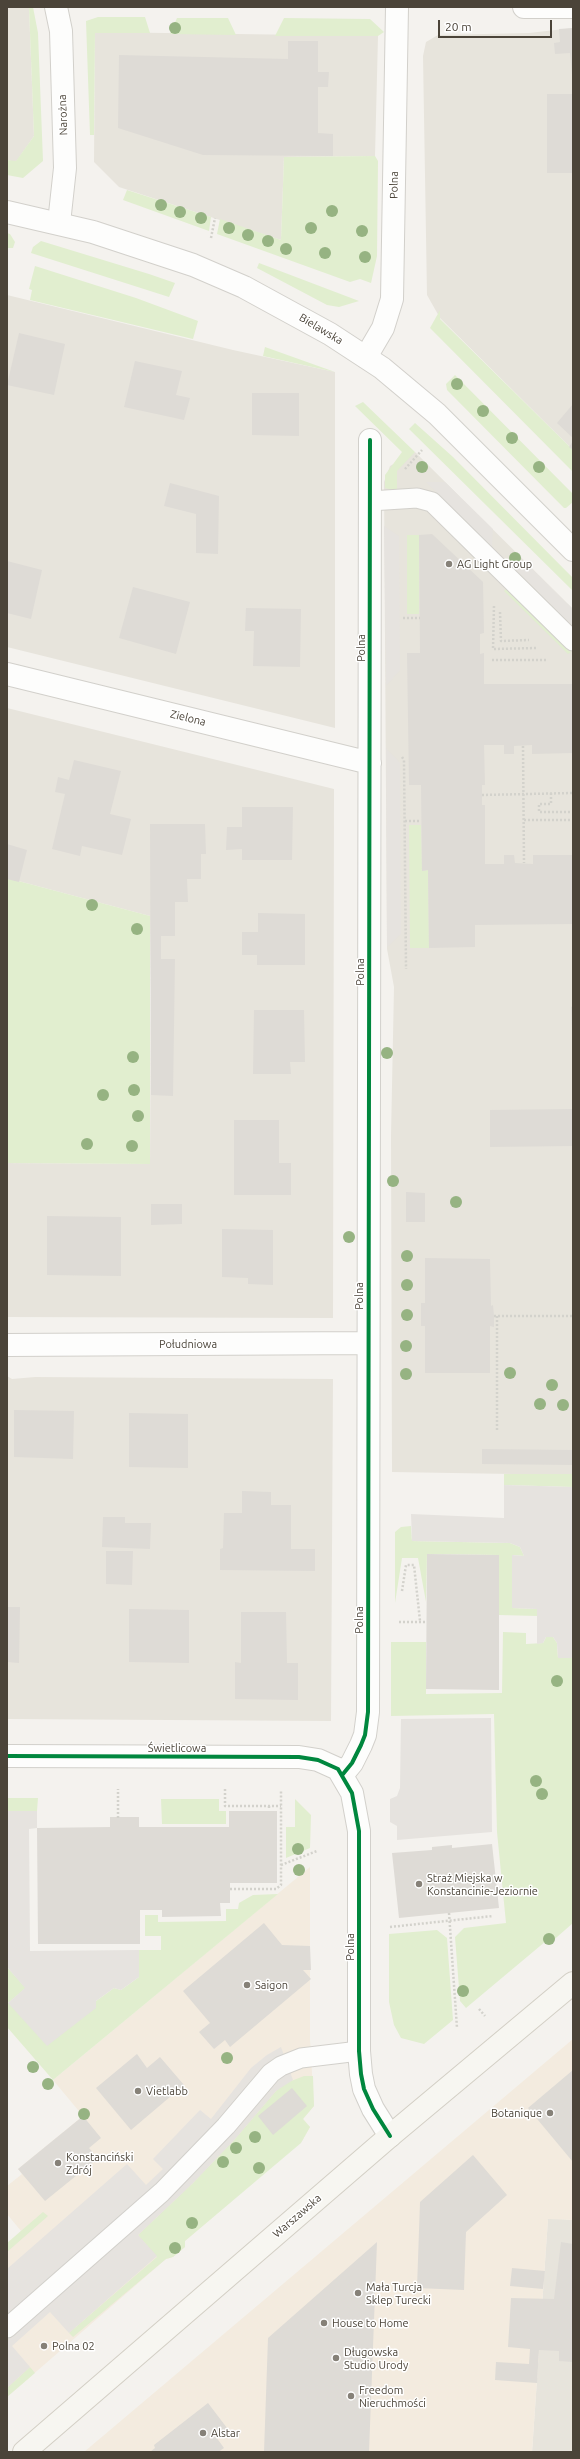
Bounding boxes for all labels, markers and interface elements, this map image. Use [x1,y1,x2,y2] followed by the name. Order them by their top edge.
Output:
[440,12,554,38] scale bar
[445,20,472,33] text: 20 m
[56,94,70,136] street label: Narożna
[387,171,401,199] street label: Polna
[297,311,345,347] street label: Bielawska
[457,557,532,571] place label: AG Light Group
[444,559,454,569] marker: AG Light Group
[354,634,368,662] street label: Polna
[169,707,207,729] street label: Zielona
[353,958,367,986] street label: Polna
[352,1282,366,1310] street label: Polna
[159,1337,217,1351] street label: Południowa
[352,1606,366,1634] street label: Polna
[148,1741,206,1755] street label: Świetlicowa
[427,1871,538,1897] place label: Straż Miejska w Konstancinie-Jeziornie
[414,1879,424,1889] marker: Straż Miejska w Konstancinie-Jeziornie
[343,1933,357,1961] street label: Polna
[255,1978,288,1992] place label: Saigon
[242,1980,252,1990] marker: Saigon
[146,2084,188,2098] place label: Vietlabb
[133,2086,143,2096] marker: Vietlabb
[491,2106,542,2120] place label: Botanique
[545,2108,555,2118] marker: Botanique
[66,2150,133,2176] place label: Konstanciński Zdrój
[53,2158,63,2168] marker: Konstanciński Zdrój
[270,2191,324,2241] street label: Warszawska
[366,2280,431,2306] place label: Mała Turcja Sklep Turecki
[353,2288,363,2298] marker: Mała Turcja Sklep Turecki
[332,2316,409,2330] place label: House to Home
[319,2318,329,2328] marker: House to Home
[52,2339,95,2353] place label: Polna 02
[39,2341,49,2351] marker: Polna 02
[344,2345,408,2371] place label: Długowska Studio Urody
[331,2353,341,2363] marker: Długowska Studio Urody
[359,2383,426,2409] place label: Freedom Nieruchmości
[346,2391,356,2401] marker: Freedom Nieruchmości
[211,2426,240,2440] place label: Alstar
[198,2428,208,2438] marker: Alstar

